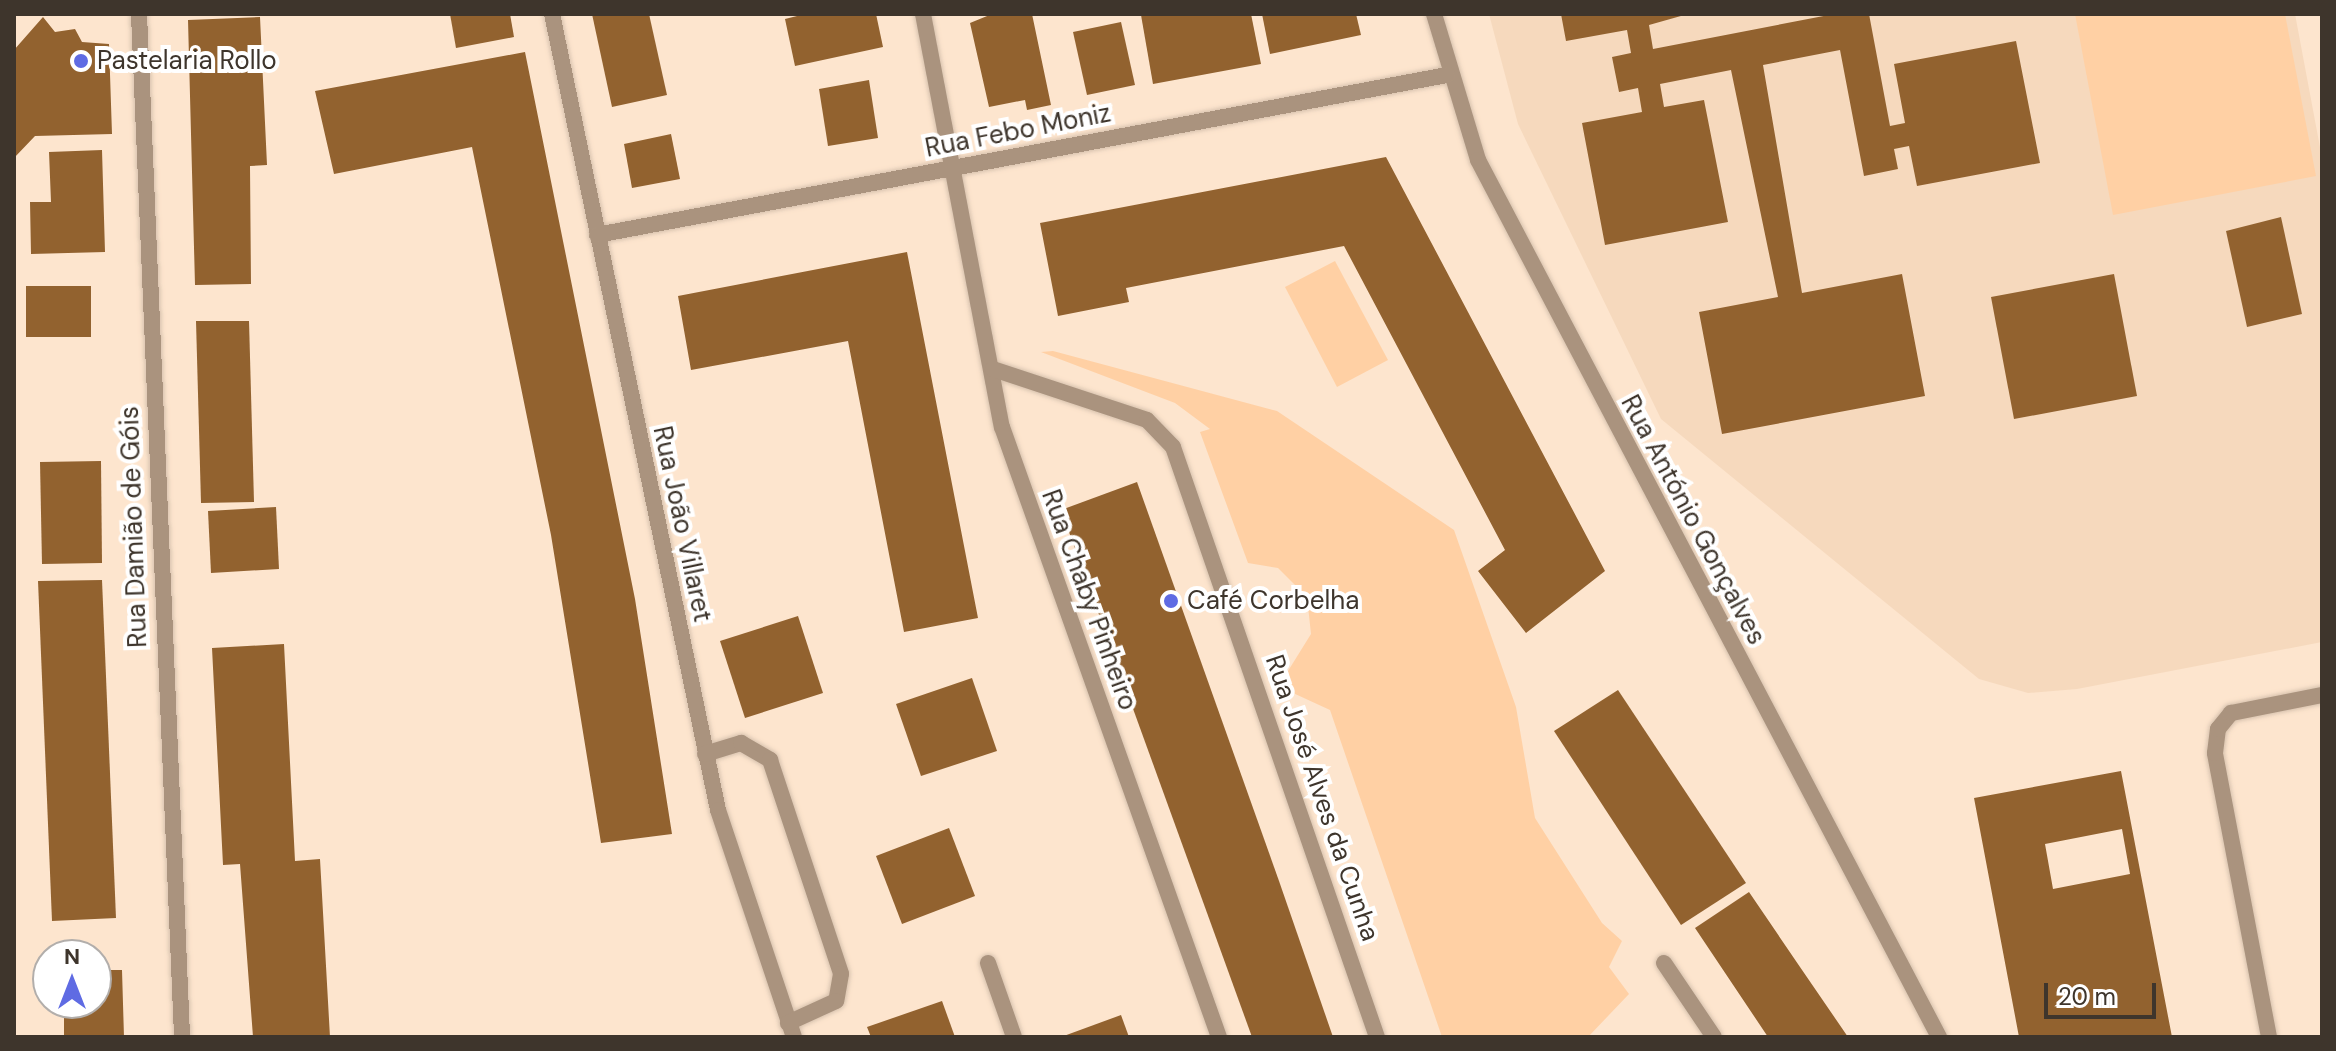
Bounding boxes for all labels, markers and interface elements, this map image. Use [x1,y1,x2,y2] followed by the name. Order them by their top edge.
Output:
[97,45,277,77] place label: Pastelaria Rollo
[72,52,90,70] marker: Pastelaria Rollo
[923,98,1113,164] street label: Rua Febo Moniz
[1614,390,1772,650] street label: Rua António Gonçalves
[114,406,154,648] street label: Rua Damião de Góis
[646,423,718,625] street label: Rua João Villaret
[1035,485,1143,715] street label: Rua Chaby Pinheiro
[1187,585,1359,617] place label: Café Corbelha
[1162,592,1180,610] marker: Café Corbelha
[1258,651,1386,945] street label: Rua José Alves da Cunha
[32,939,112,1019] north arrow
[64,942,80,971] text: N
[2048,967,2160,1017] scale bar
[2058,981,2116,1012] text: 20 m

